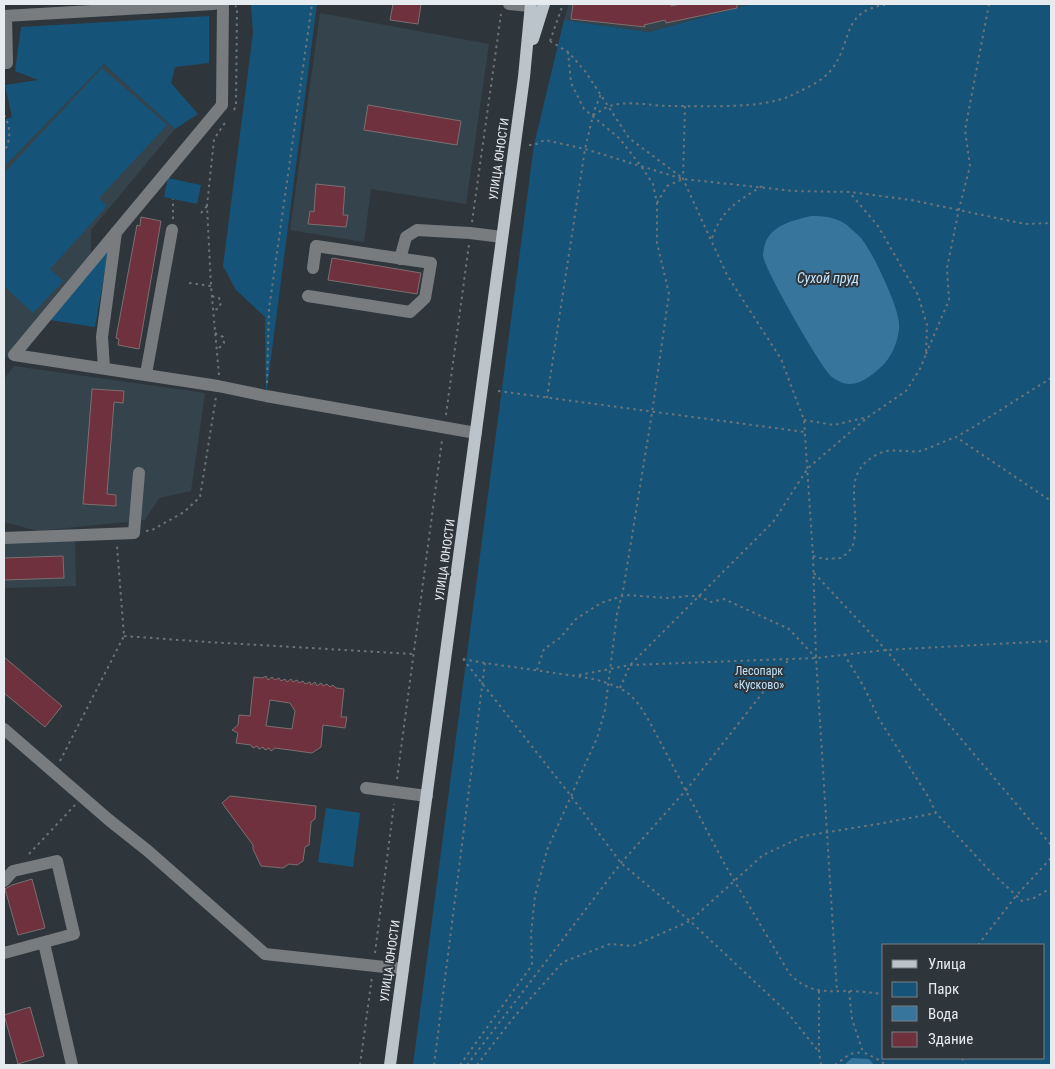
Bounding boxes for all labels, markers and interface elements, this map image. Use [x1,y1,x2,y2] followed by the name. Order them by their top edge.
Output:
[486,117,512,201] street label: УЛИЦА ЮНОСТИ
[797,270,859,286] water label: Сухой пруд
[432,518,458,602] street label: УЛИЦА ЮНОСТИ
[734,664,784,692] park label: Лесопарк «Кусково»
[377,919,403,1003] street label: УЛИЦА ЮНОСТИ
[882,944,1045,1059] legend
[928,955,966,973] text: Улица
[928,980,959,998] text: Парк
[928,1005,958,1023] text: Вода
[928,1030,973,1048] text: Здание

